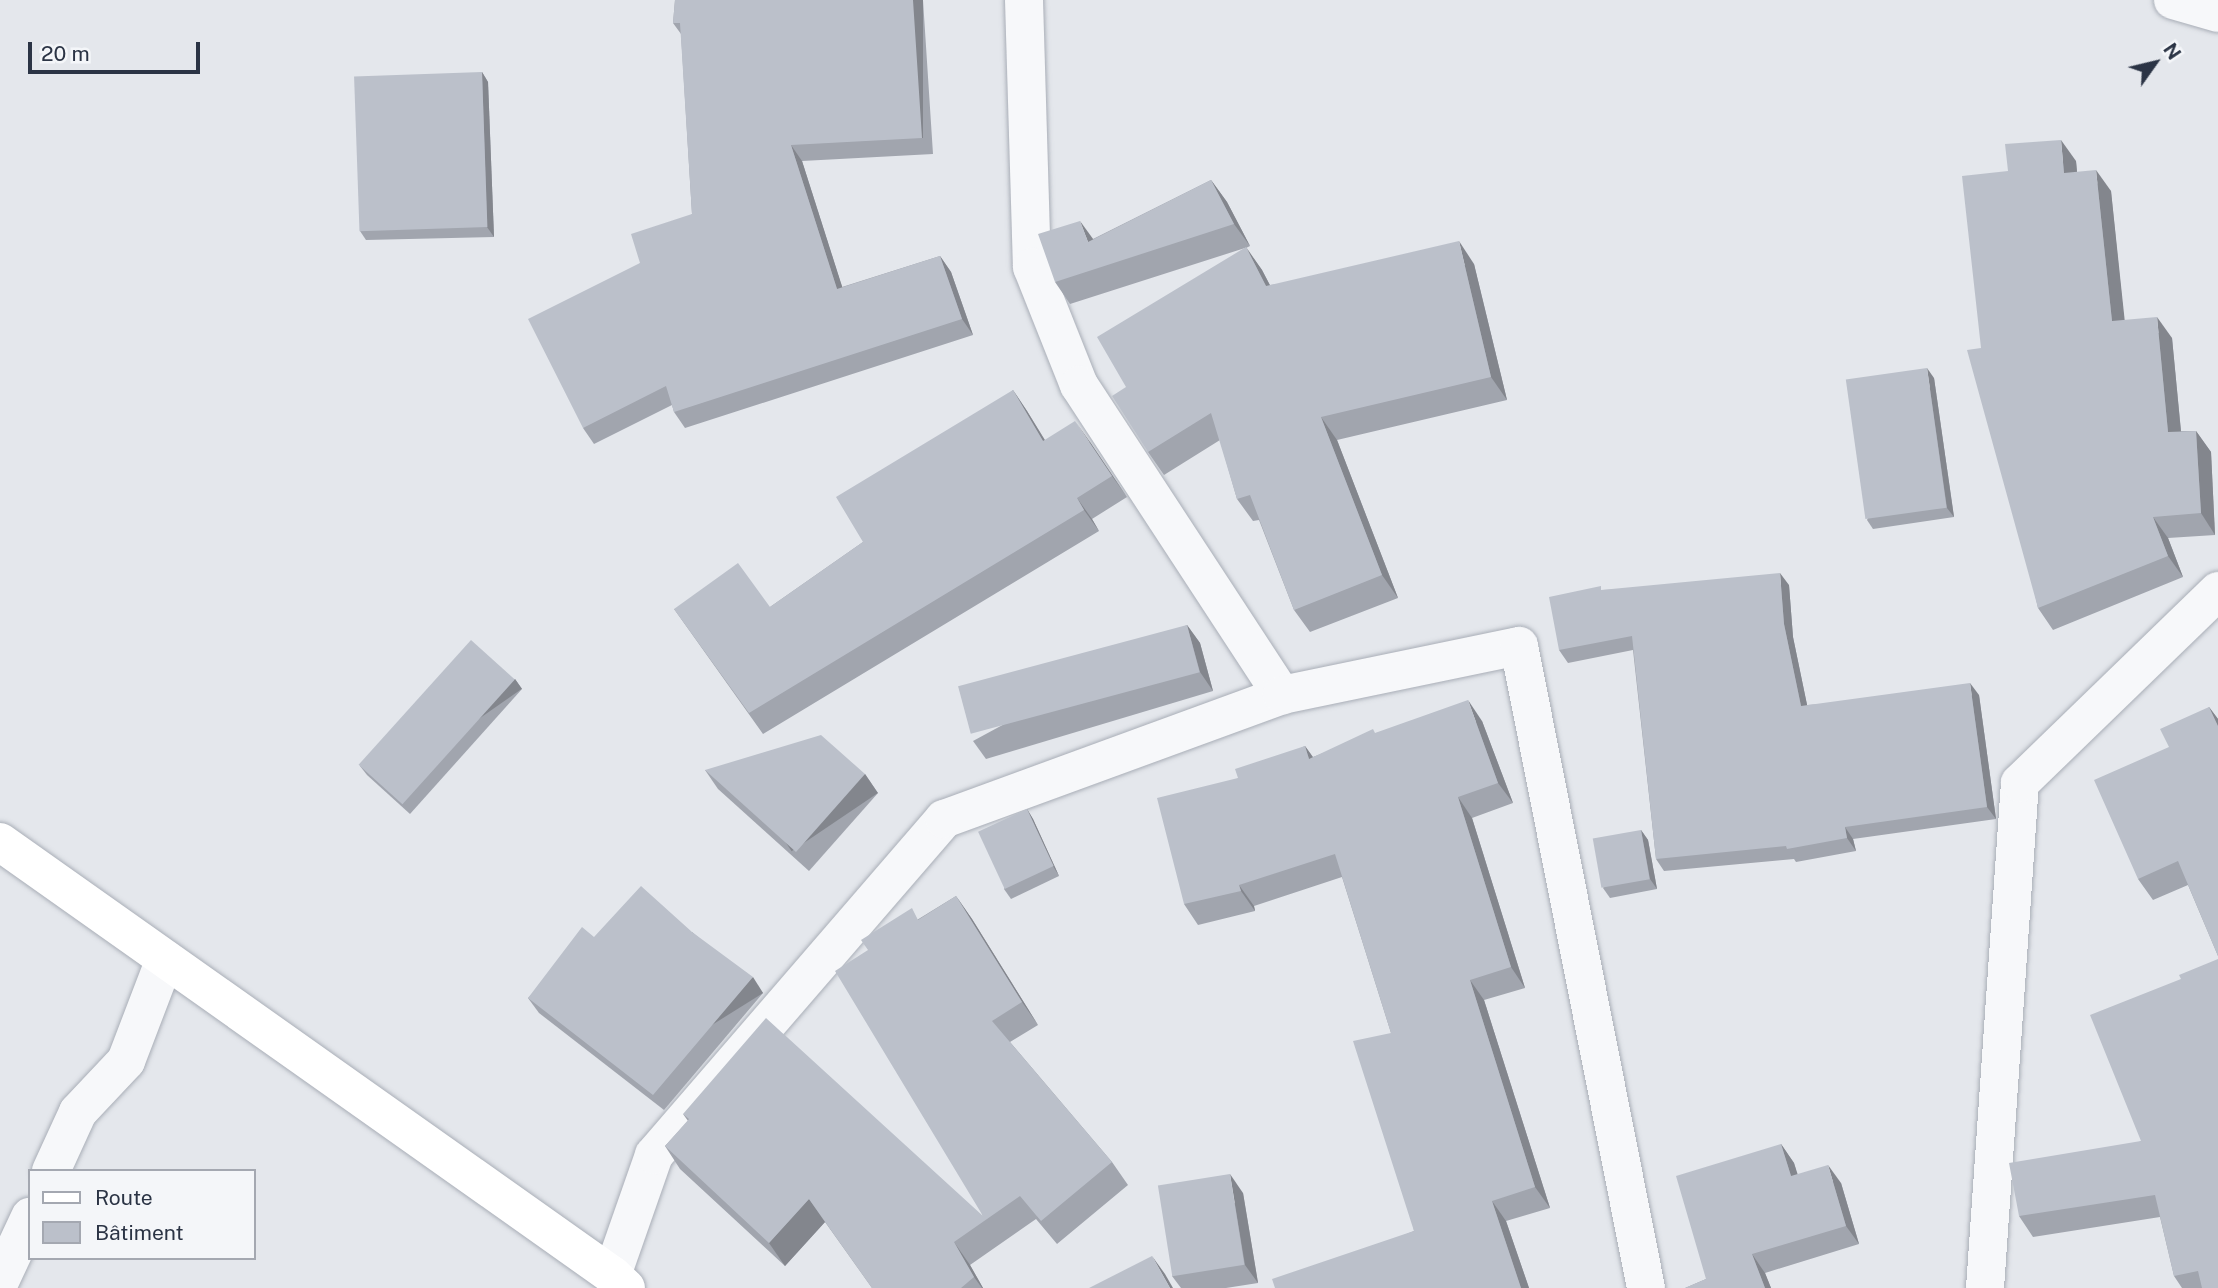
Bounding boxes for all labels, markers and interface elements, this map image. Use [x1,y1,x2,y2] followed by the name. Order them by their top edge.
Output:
[32,28,203,72] scale bar
[2120,28,2190,98] north arrow
[2159,39,2186,64] text: N
[41,41,90,66] text: 20 m
[28,1169,256,1260] legend
[95,1185,153,1210] text: Route
[95,1220,184,1245] text: Bâtiment

